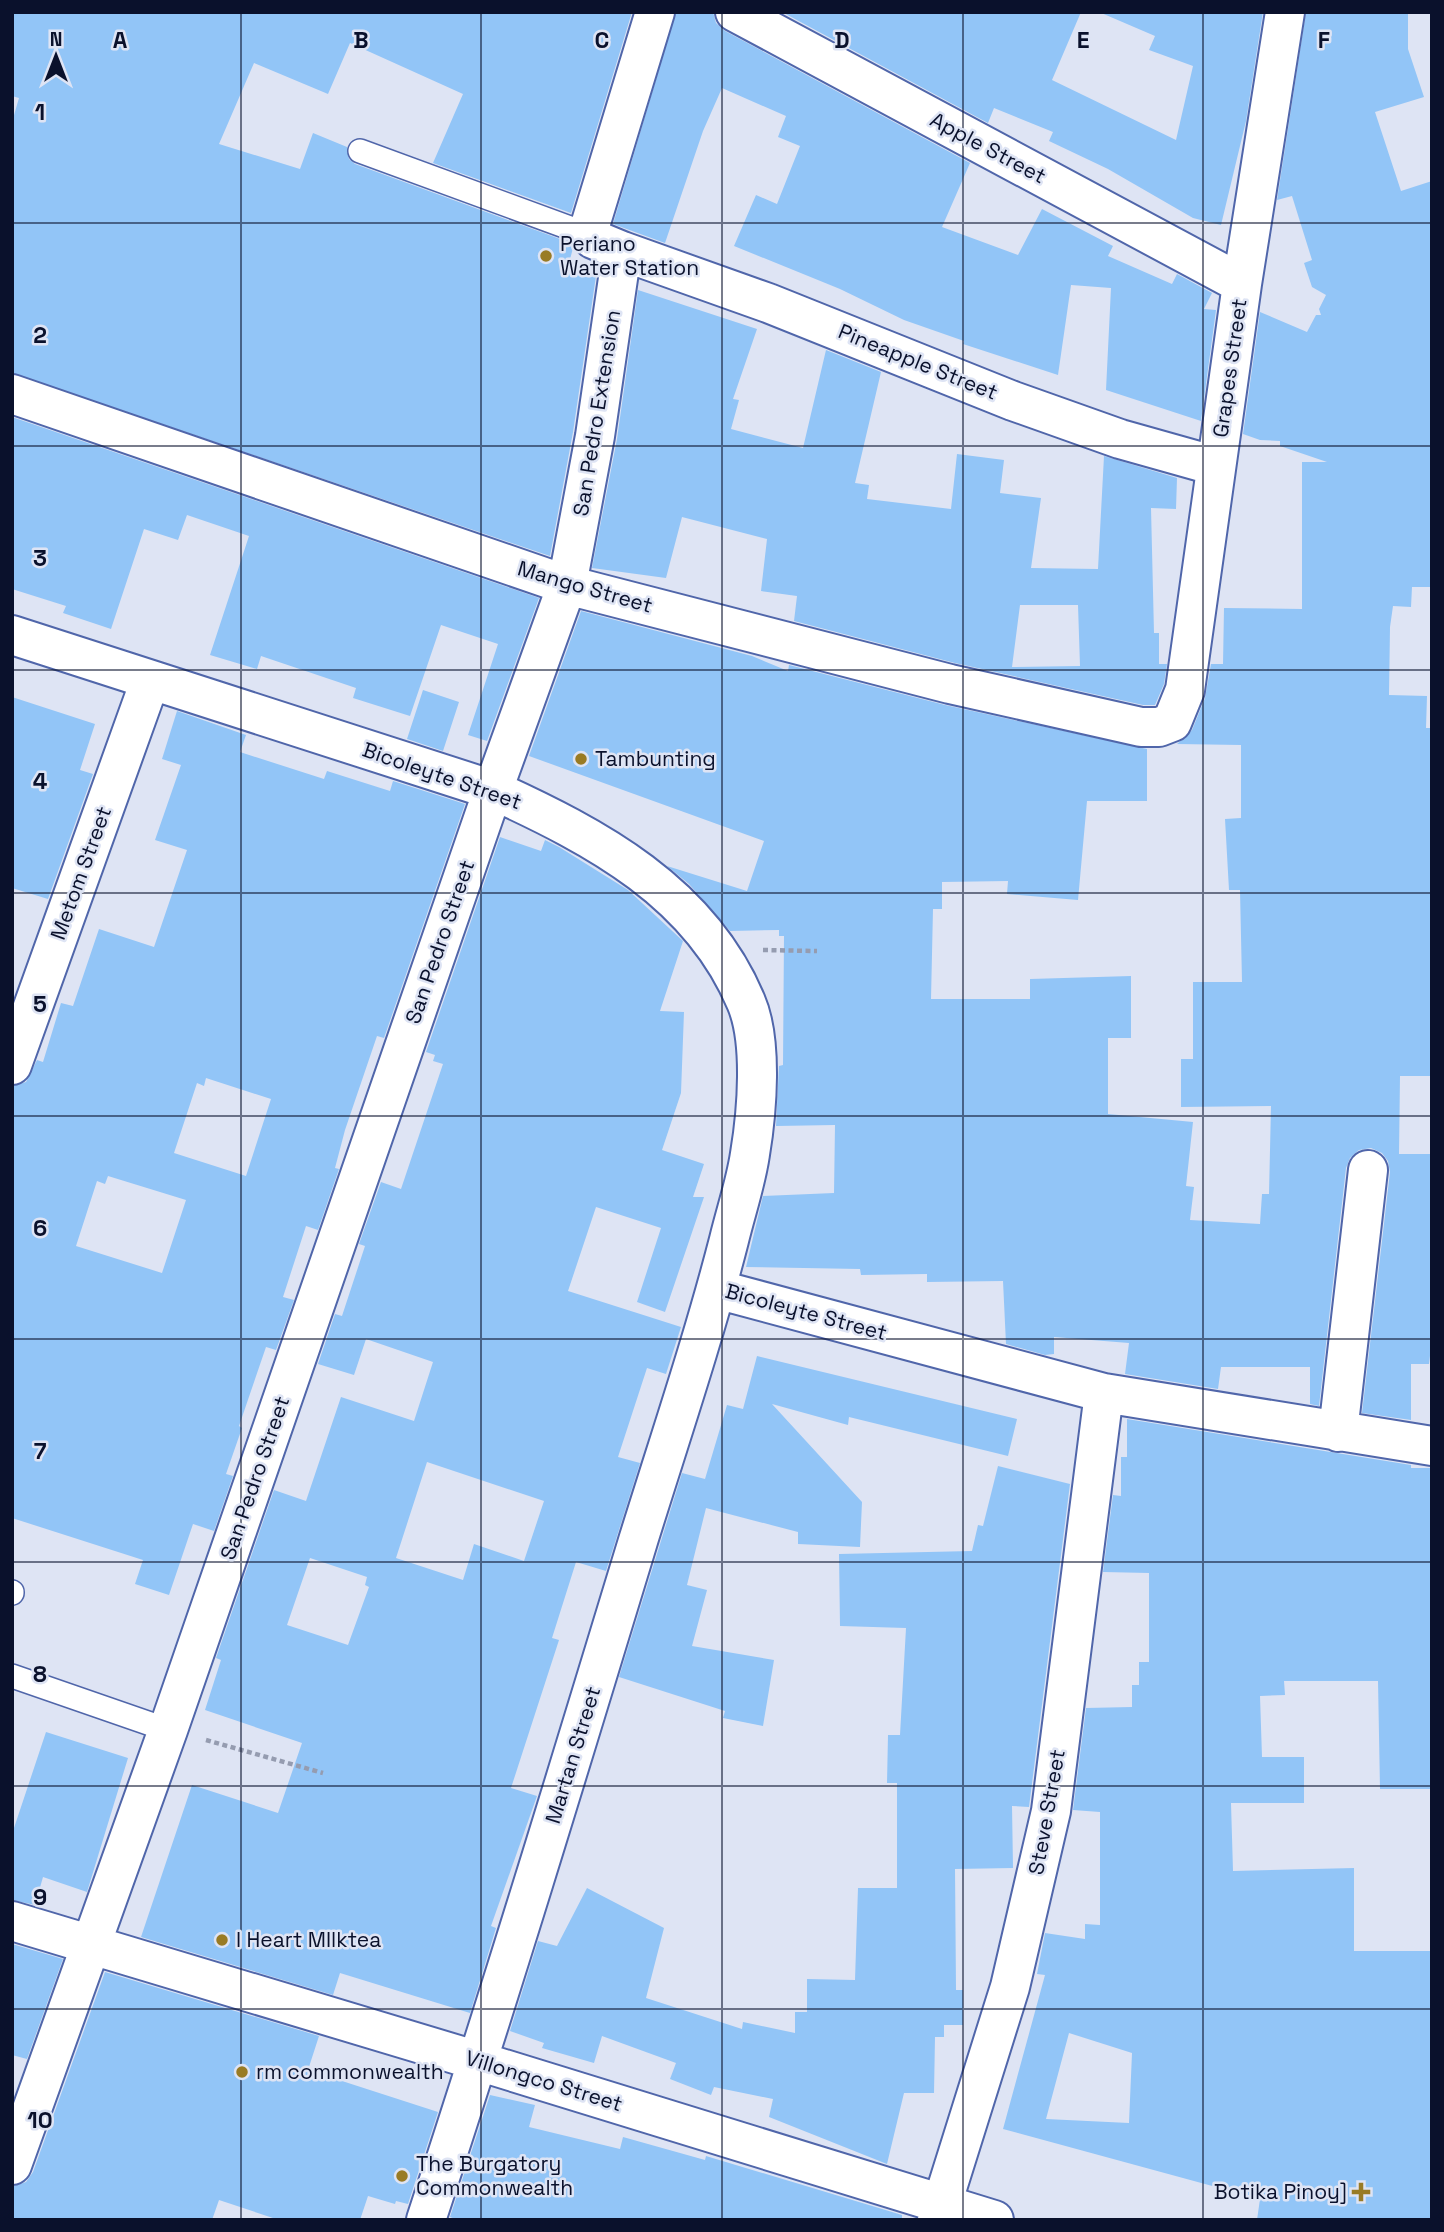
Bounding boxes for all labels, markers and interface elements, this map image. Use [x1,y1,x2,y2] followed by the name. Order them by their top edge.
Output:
[21,21,91,91] north arrow
[113,25,128,55] text: A
[353,25,369,55] text: B
[595,25,609,55] text: C
[834,25,850,55] text: D
[1077,25,1089,55] text: E
[1318,25,1330,55] text: F
[50,27,62,52] text: N
[35,97,45,127] text: 1
[926,106,1051,189] street label: Apple Street
[560,230,699,281] place label: Periano Water Station
[538,248,554,264] marker: Periano Water Station
[1206,297,1253,439] street label: Grapes Street
[567,308,626,518] street label: San Pedro Extension
[835,317,1002,406] street label: Pineapple Street
[33,320,47,350] text: 2
[33,543,47,573] text: 3
[515,554,656,619] street label: Mango Street
[359,736,525,815] street label: Bicoleyte Street
[595,745,716,772] place label: Tambunting
[573,751,589,767] marker: Tambunting
[33,766,48,796] text: 4
[44,802,117,943] street label: Metom Street
[399,856,480,1027] street label: San Pedro Street
[33,989,47,1019] text: 5
[33,1213,47,1243] text: 6
[722,1277,890,1346] street label: Bicoleyte Street
[214,1392,295,1563] street label: San Pedro Street
[34,1436,47,1466] text: 7
[33,1659,47,1689] text: 8
[539,1683,606,1827] street label: Martan Street
[1022,1747,1071,1877] street label: Steve Street
[33,1882,47,1912] text: 9
[236,1926,381,1953] place label: I Heart MIlktea
[214,1932,230,1948] marker: I Heart MIlktea
[462,2044,626,2117] street label: Villongco Street
[256,2058,444,2085] place label: rm commonwealth
[234,2064,250,2080] marker: rm commonwealth
[27,2105,53,2135] text: 10
[416,2150,573,2201] place label: The Burgatory Commonwealth
[394,2168,410,2184] marker: The Burgatory Commonwealth
[1214,2178,1347,2205] place label: Botika Pinoy]
[1353,2184,1369,2200] marker: Botika Pinoy]

